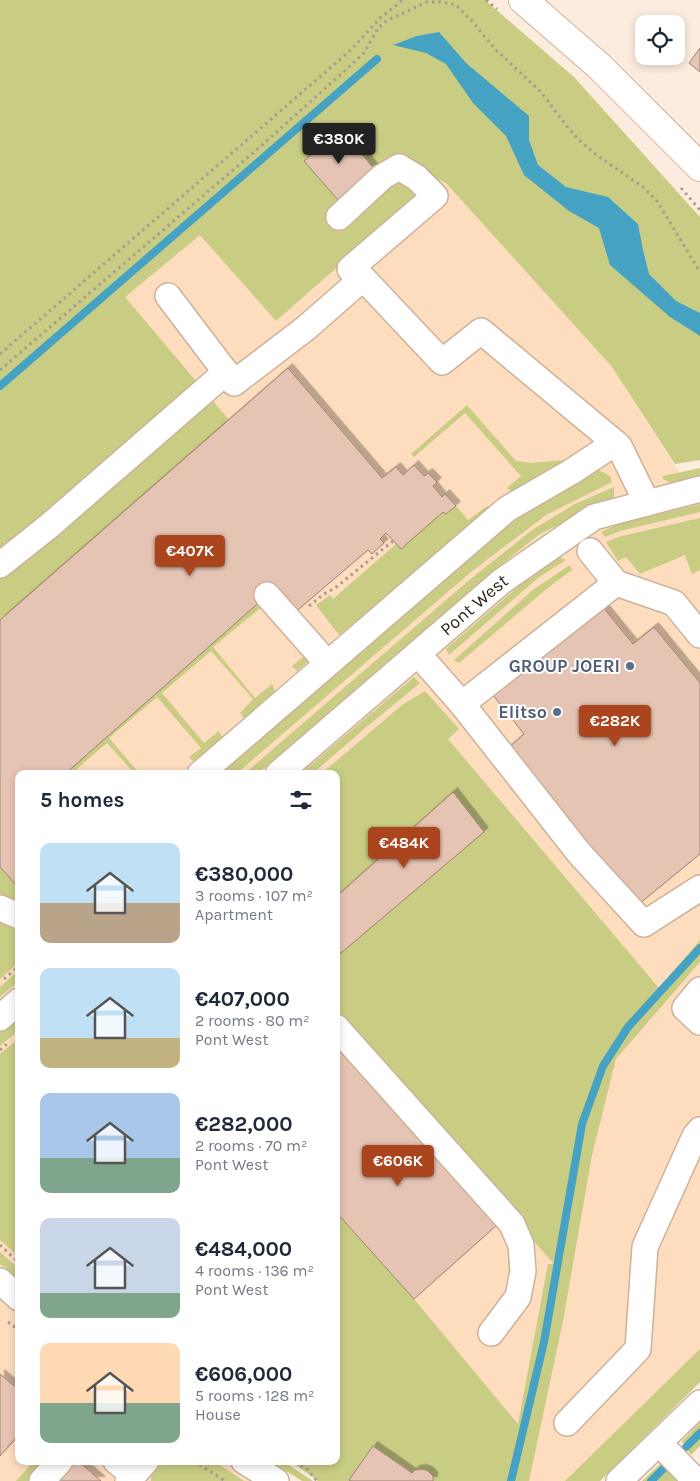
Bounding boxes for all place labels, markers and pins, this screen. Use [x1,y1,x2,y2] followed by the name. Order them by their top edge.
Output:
[304,122,374,165] pin: €380K
[155,534,225,577] pin: €407K
[509,655,620,677] place label: GROUP JOERI
[624,660,636,672] marker: GROUP JOERI
[498,701,547,723] place label: Elitso
[580,704,650,747] pin: €282K
[551,706,563,718] marker: Elitso
[369,826,439,869] pin: €484K
[363,1144,433,1187] pin: €606K

